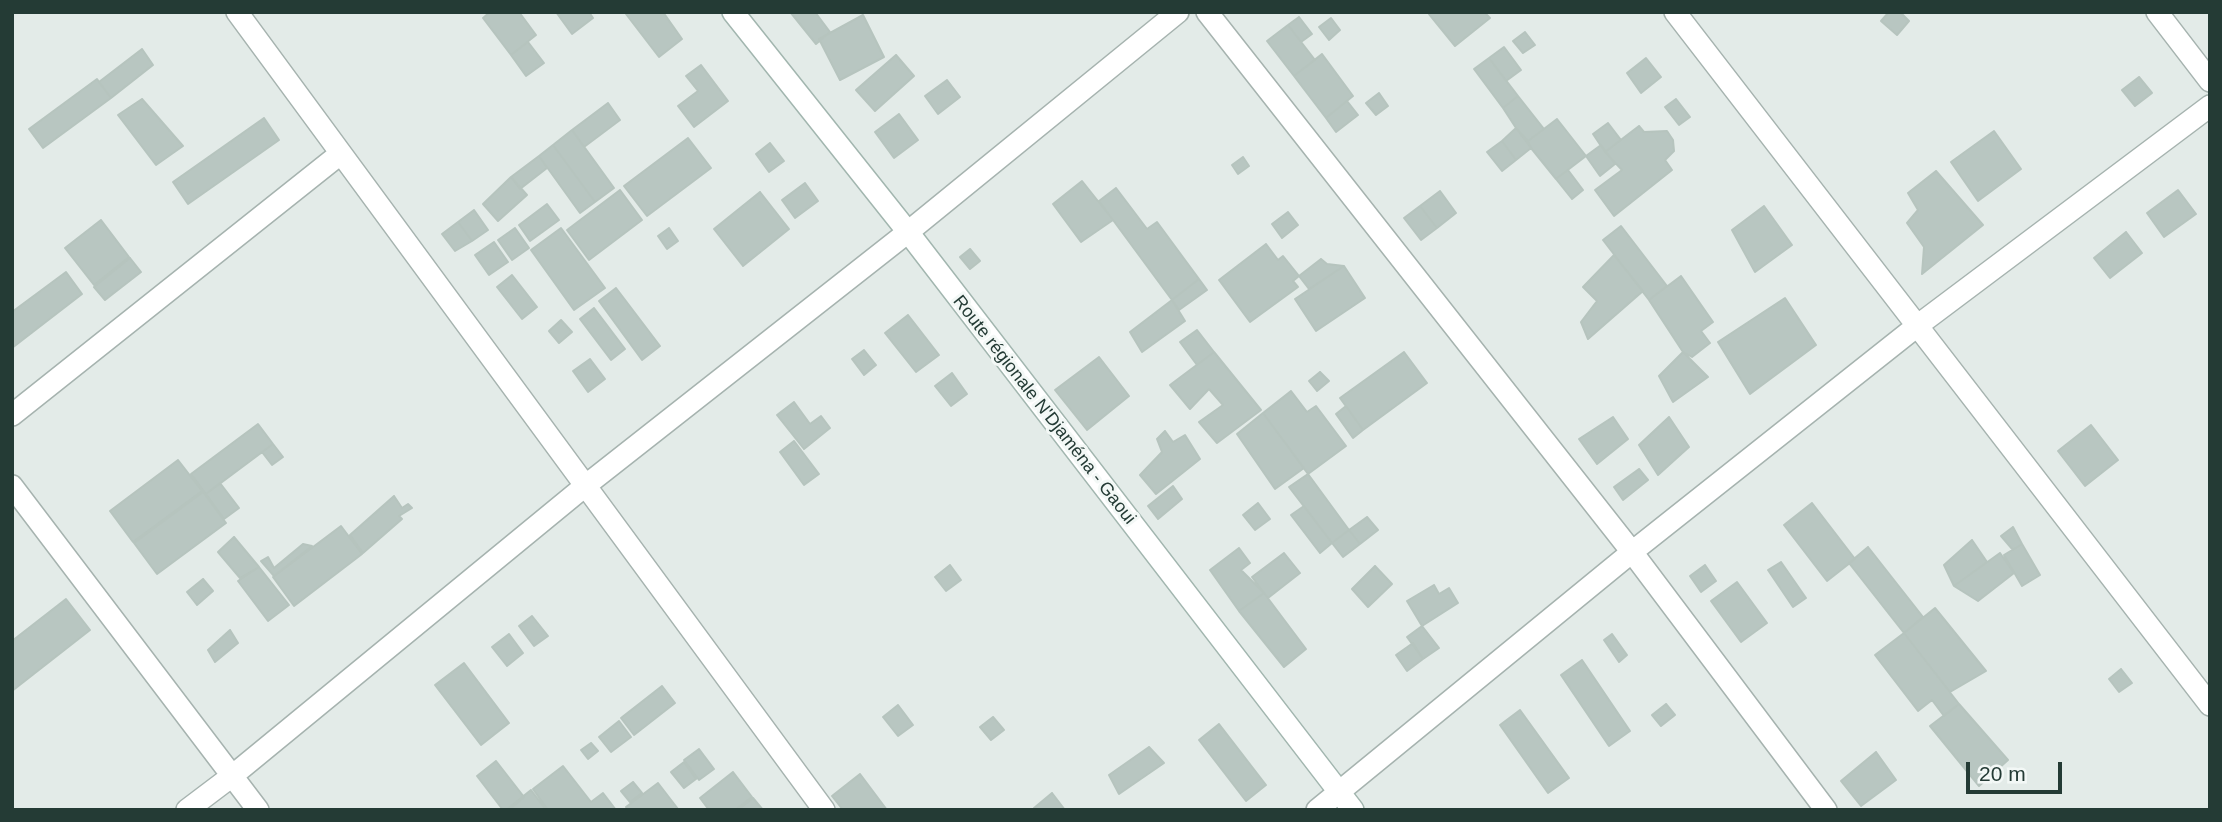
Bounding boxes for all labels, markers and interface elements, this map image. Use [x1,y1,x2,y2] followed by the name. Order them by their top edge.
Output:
[948,291,1140,529] street label: Route régionale N'Djaména - Gaoui
[1970,748,2066,792] scale bar
[1979,762,2026,785] text: 20 m

